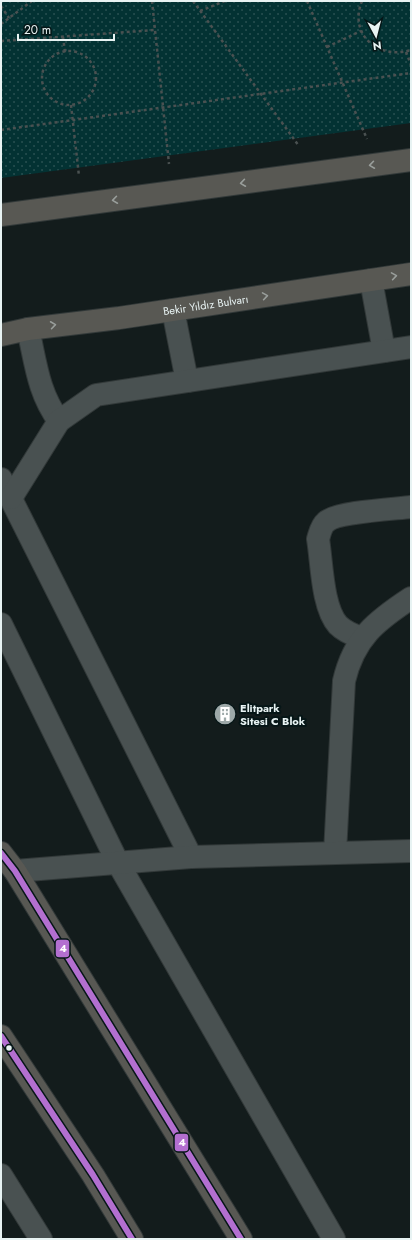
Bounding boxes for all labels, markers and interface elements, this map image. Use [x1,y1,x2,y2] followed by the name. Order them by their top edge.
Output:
[18,16,114,42] scale bar
[356,16,396,56] north arrow
[24,21,51,39] text: 20 m
[372,37,383,54] text: N
[369,161,375,170] one-way arrow
[240,178,247,187] one-way arrow
[112,195,118,204] one-way arrow
[391,273,397,281] one-way arrow
[162,291,249,319] street label: Bekir Yıldız Bulvarı
[262,292,268,301] one-way arrow
[50,321,56,330] one-way arrow
[240,700,306,729] place label: Elitpark Sitesi C Blok
[212,701,238,727] building icon: Elitpark Sitesi C Blok
[55,939,70,958] line badge: 4
[59,940,67,956] text: 4
[4,1043,14,1053] unlabelled marker
[174,1133,189,1152] line badge: 4
[178,1134,186,1150] text: 4

